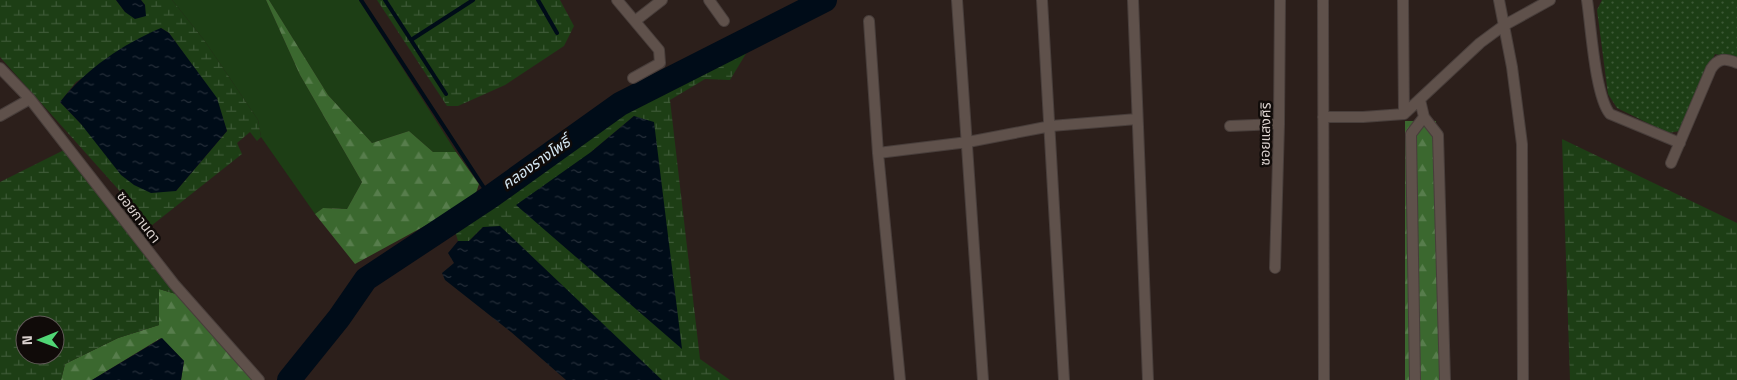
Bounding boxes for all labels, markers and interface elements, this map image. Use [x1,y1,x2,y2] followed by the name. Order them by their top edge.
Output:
[1253,102,1276,166] street label: ซอยแสงศิริ
[497,128,578,195] water label: คลองรางโพธิ์
[112,186,166,247] street label: ซอยกานดา
[15,315,65,365] north arrow
[16,335,37,345] text: N

